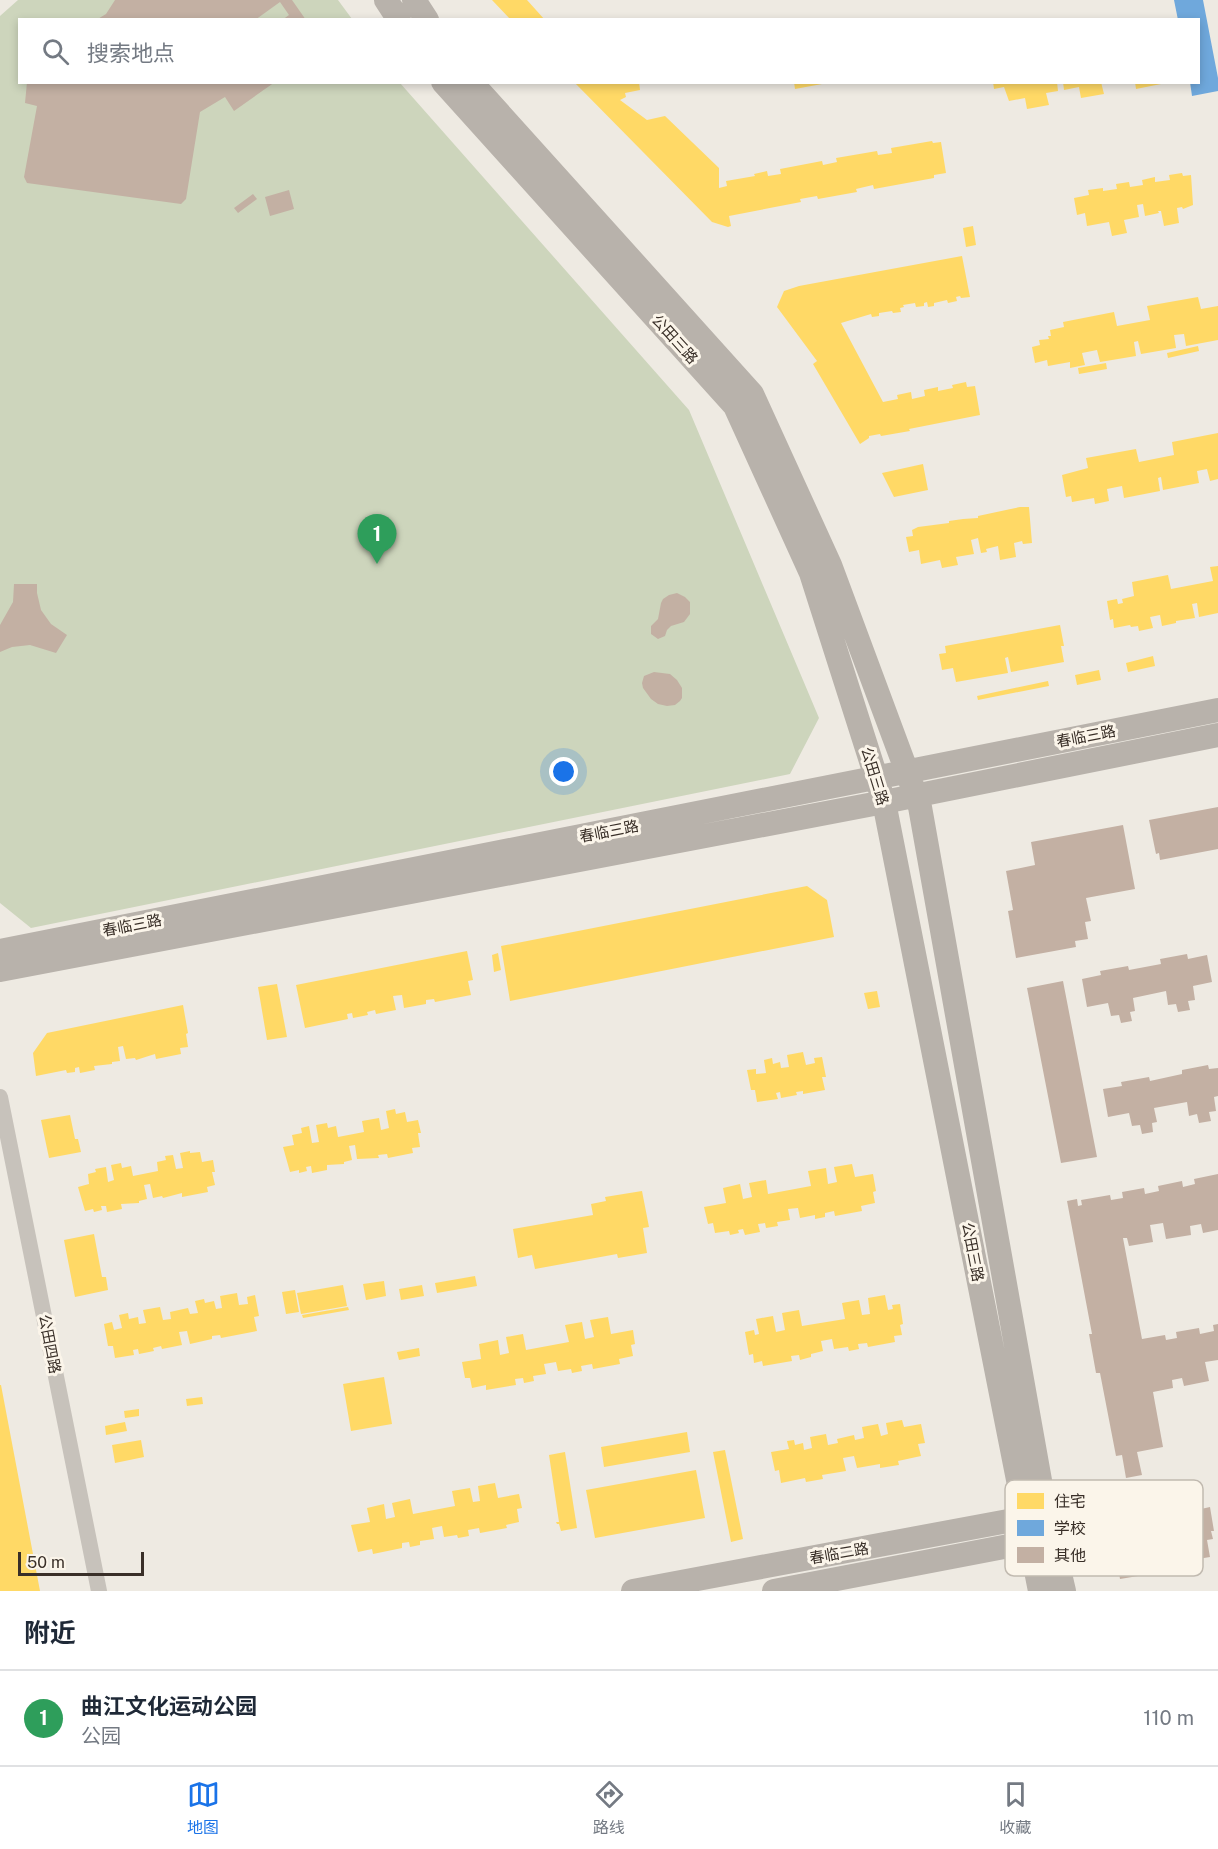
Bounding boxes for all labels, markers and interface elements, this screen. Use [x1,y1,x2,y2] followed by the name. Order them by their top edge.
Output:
[18,18,1200,84] search box
[39,35,72,68] icon: search
[87,40,175,66] text: 搜索地点
[649,311,701,367] street label: 公田三路
[358,514,397,564] pin: 1
[1055,722,1117,750] street label: 春临三路
[858,745,892,807] street label: 公田三路
[549,757,578,786] your location
[578,817,640,845] street label: 春临三路
[101,911,163,939] street label: 春临三路
[959,1221,987,1283] street label: 公田三路
[36,1313,64,1375] street label: 公田四路
[1005,1480,1203,1576] legend
[1054,1492,1086,1511] text: 住宅
[1054,1519,1086,1538] text: 学校
[808,1539,870,1567] street label: 春临二路
[1054,1546,1086,1565] text: 其他
[18,1549,144,1576] scale bar
[27,1553,65,1572] text: 50 m
[24,1617,76,1648] text: 附近
[81,1693,257,1719] text: 曲江文化运动公园
[39,1706,48,1730] text: 1
[1143,1706,1194,1730] text: 110 m
[81,1724,121,1748] text: 公园
[187,1778,220,1838] tab: 地图
[593,1778,626,1838] tab: 路线
[999,1778,1032,1838] tab: 收藏

